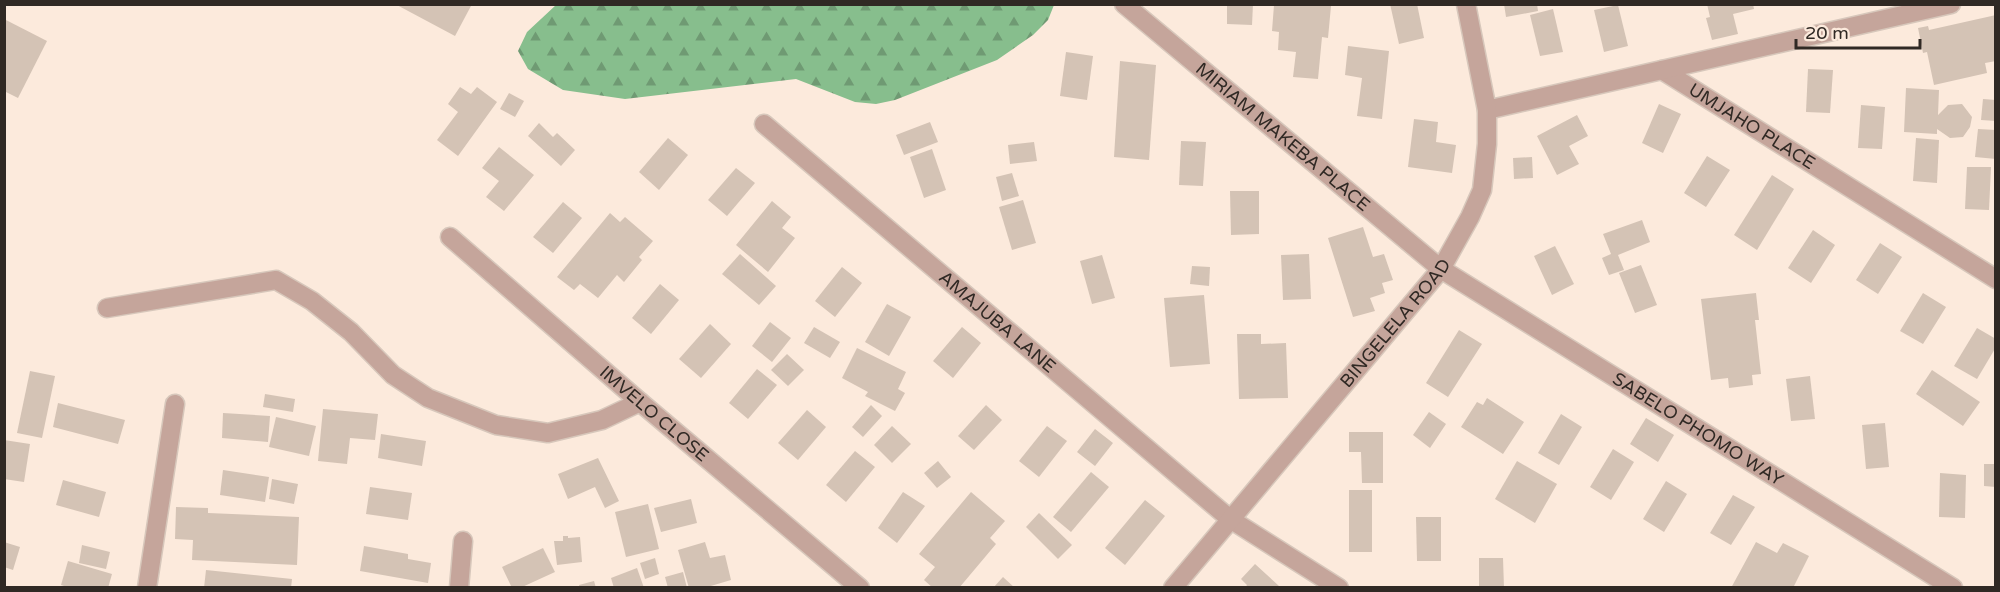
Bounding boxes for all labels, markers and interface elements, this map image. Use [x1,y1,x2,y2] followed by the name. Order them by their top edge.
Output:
[1796,12,1920,50] scale bar
[1805,22,1849,44] text: 20 m
[1191,58,1374,216] street label: MIRIAM MAKEBA PLACE
[1685,78,1819,174] street label: UMJAHO PLACE
[1335,255,1456,392] street label: BINGELELA ROAD
[935,266,1060,378] street label: AMAJUBA LANE
[595,361,713,466] street label: IMVELO CLOSE
[1608,368,1788,491] street label: SABELO PHOMO WAY

